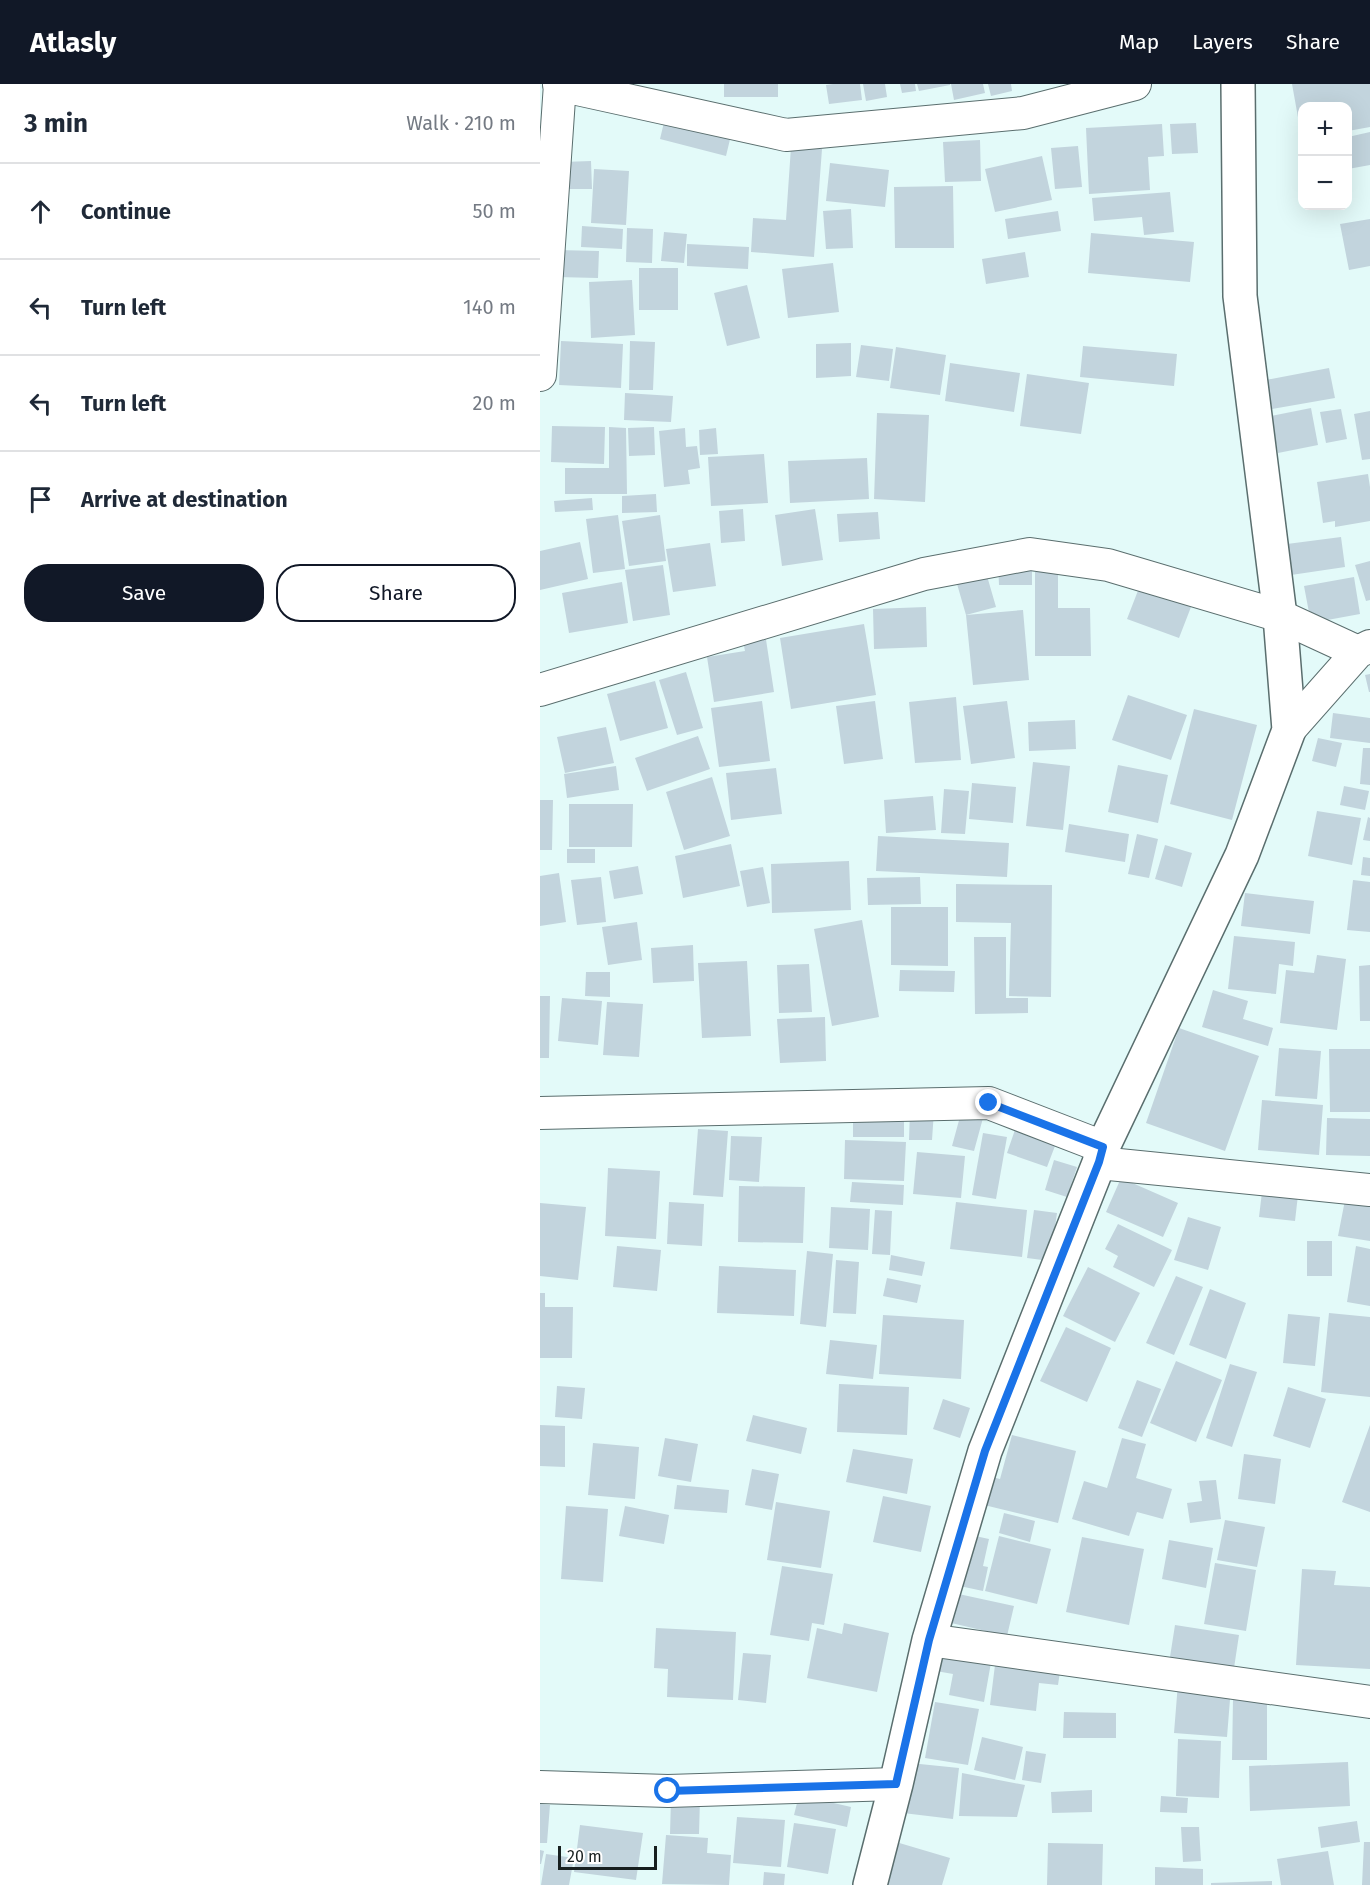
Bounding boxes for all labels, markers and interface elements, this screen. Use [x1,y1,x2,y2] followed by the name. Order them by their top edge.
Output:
[30,26,116,59] text: Atlasly
[1119,29,1159,55] text: Map
[1192,29,1253,55] text: Layers
[1286,29,1340,55] text: Share
[1298,102,1352,210] map controls
[1298,102,1352,156] button: +
[24,108,88,139] text: 3 min
[406,111,516,135] text: Walk · 210 m
[1298,156,1352,210] button: −
[24,195,57,228] icon: ahead
[81,198,171,225] text: Continue
[472,199,516,223] text: 50 m
[24,291,57,324] icon: left
[81,294,166,321] text: Turn left
[463,295,516,319] text: 140 m
[24,387,57,420] icon: left
[81,390,166,417] text: Turn left
[473,391,516,415] text: 20 m
[24,483,57,516] icon: arrive
[81,486,288,513] text: Arrive at destination
[24,564,264,622] button: Save
[276,564,516,622] button: Share
[975,1089,1001,1115] route end
[654,1777,680,1803] route start
[558,1843,657,1870] scale bar
[567,1847,602,1866] text: 20 m

